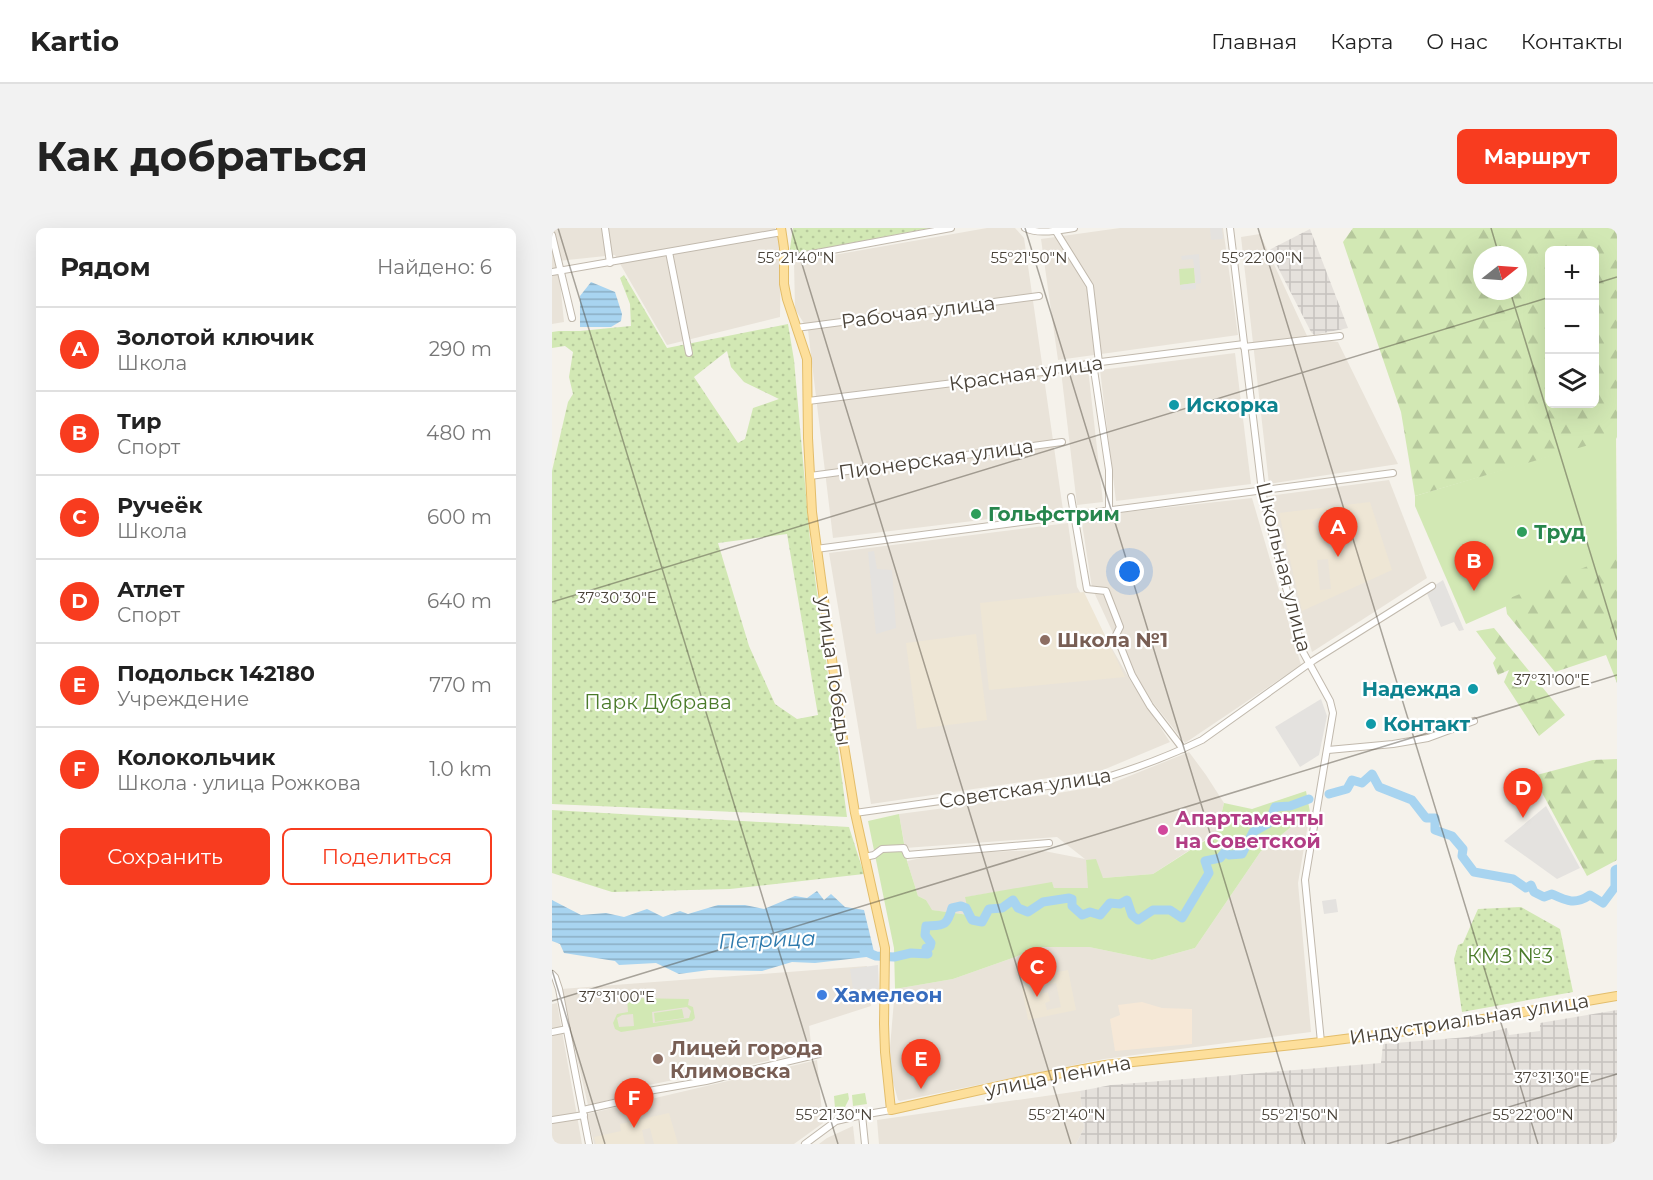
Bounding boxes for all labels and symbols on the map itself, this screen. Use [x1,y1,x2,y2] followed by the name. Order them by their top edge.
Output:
[1473,246,1527,300] north arrow
[757,248,835,267] text: 55°21'40"N
[991,248,1067,267] text: 55°21'50"N
[1221,248,1303,267] text: 55°22'00"N
[840,291,996,333] street label: Рабочая улица
[947,350,1105,396] street label: Красная улица
[1186,393,1278,417] place label: Искорка
[1167,398,1181,412] marker: Искорка
[837,433,1035,485] street label: Пионерская улица
[1251,479,1317,655] street label: Школьная улица
[988,502,1120,526] place label: Гольфстрим
[969,507,983,521] marker: Гольфстрим
[1318,508,1358,557] pin: A
[1534,520,1586,544] place label: Труд
[1515,525,1529,539] marker: Труд
[1454,542,1494,591] pin: B
[1115,557,1144,586] your location
[577,588,657,607] text: 37°30'30"E
[811,594,856,747] street label: улица Победы
[1057,628,1168,652] place label: Школа №1
[1038,633,1052,647] marker: Школа №1
[1514,670,1590,689] text: 37°31'00"E
[1362,677,1461,701] place label: Надежда
[1466,682,1480,696] marker: Надежда
[584,690,732,714] park label: Парк Дубрава
[1383,712,1471,736] place label: Контакт
[1364,717,1378,731] marker: Контакт
[937,763,1113,813] street label: Советская улица
[1504,768,1542,818] pin: D
[1175,806,1324,853] place label: Апартаменты на Советской
[1156,823,1170,837] marker: Апартаменты на Советской
[718,925,816,954] water label: Петрица
[1467,944,1553,968] park label: КМЗ №3
[1018,948,1056,997] pin: C
[834,983,942,1007] place label: Хамелеон
[579,987,655,1006] text: 37°31'00"E
[815,988,829,1002] marker: Хамелеон
[1347,988,1591,1050] street label: Индустриальная улица
[670,1036,823,1083] place label: Лицей города Климовска
[902,1040,940,1089] pin: E
[982,1050,1133,1102] street label: улица Ленина
[651,1052,665,1066] marker: Лицей города Климовска
[1515,1068,1590,1087] text: 37°31'30"E
[614,1078,653,1128] pin: F
[796,1105,872,1124] text: 55°21'30"N
[1028,1105,1106,1124] text: 55°21'40"N
[1262,1105,1338,1124] text: 55°21'50"N
[1492,1105,1574,1124] text: 55°22'00"N

